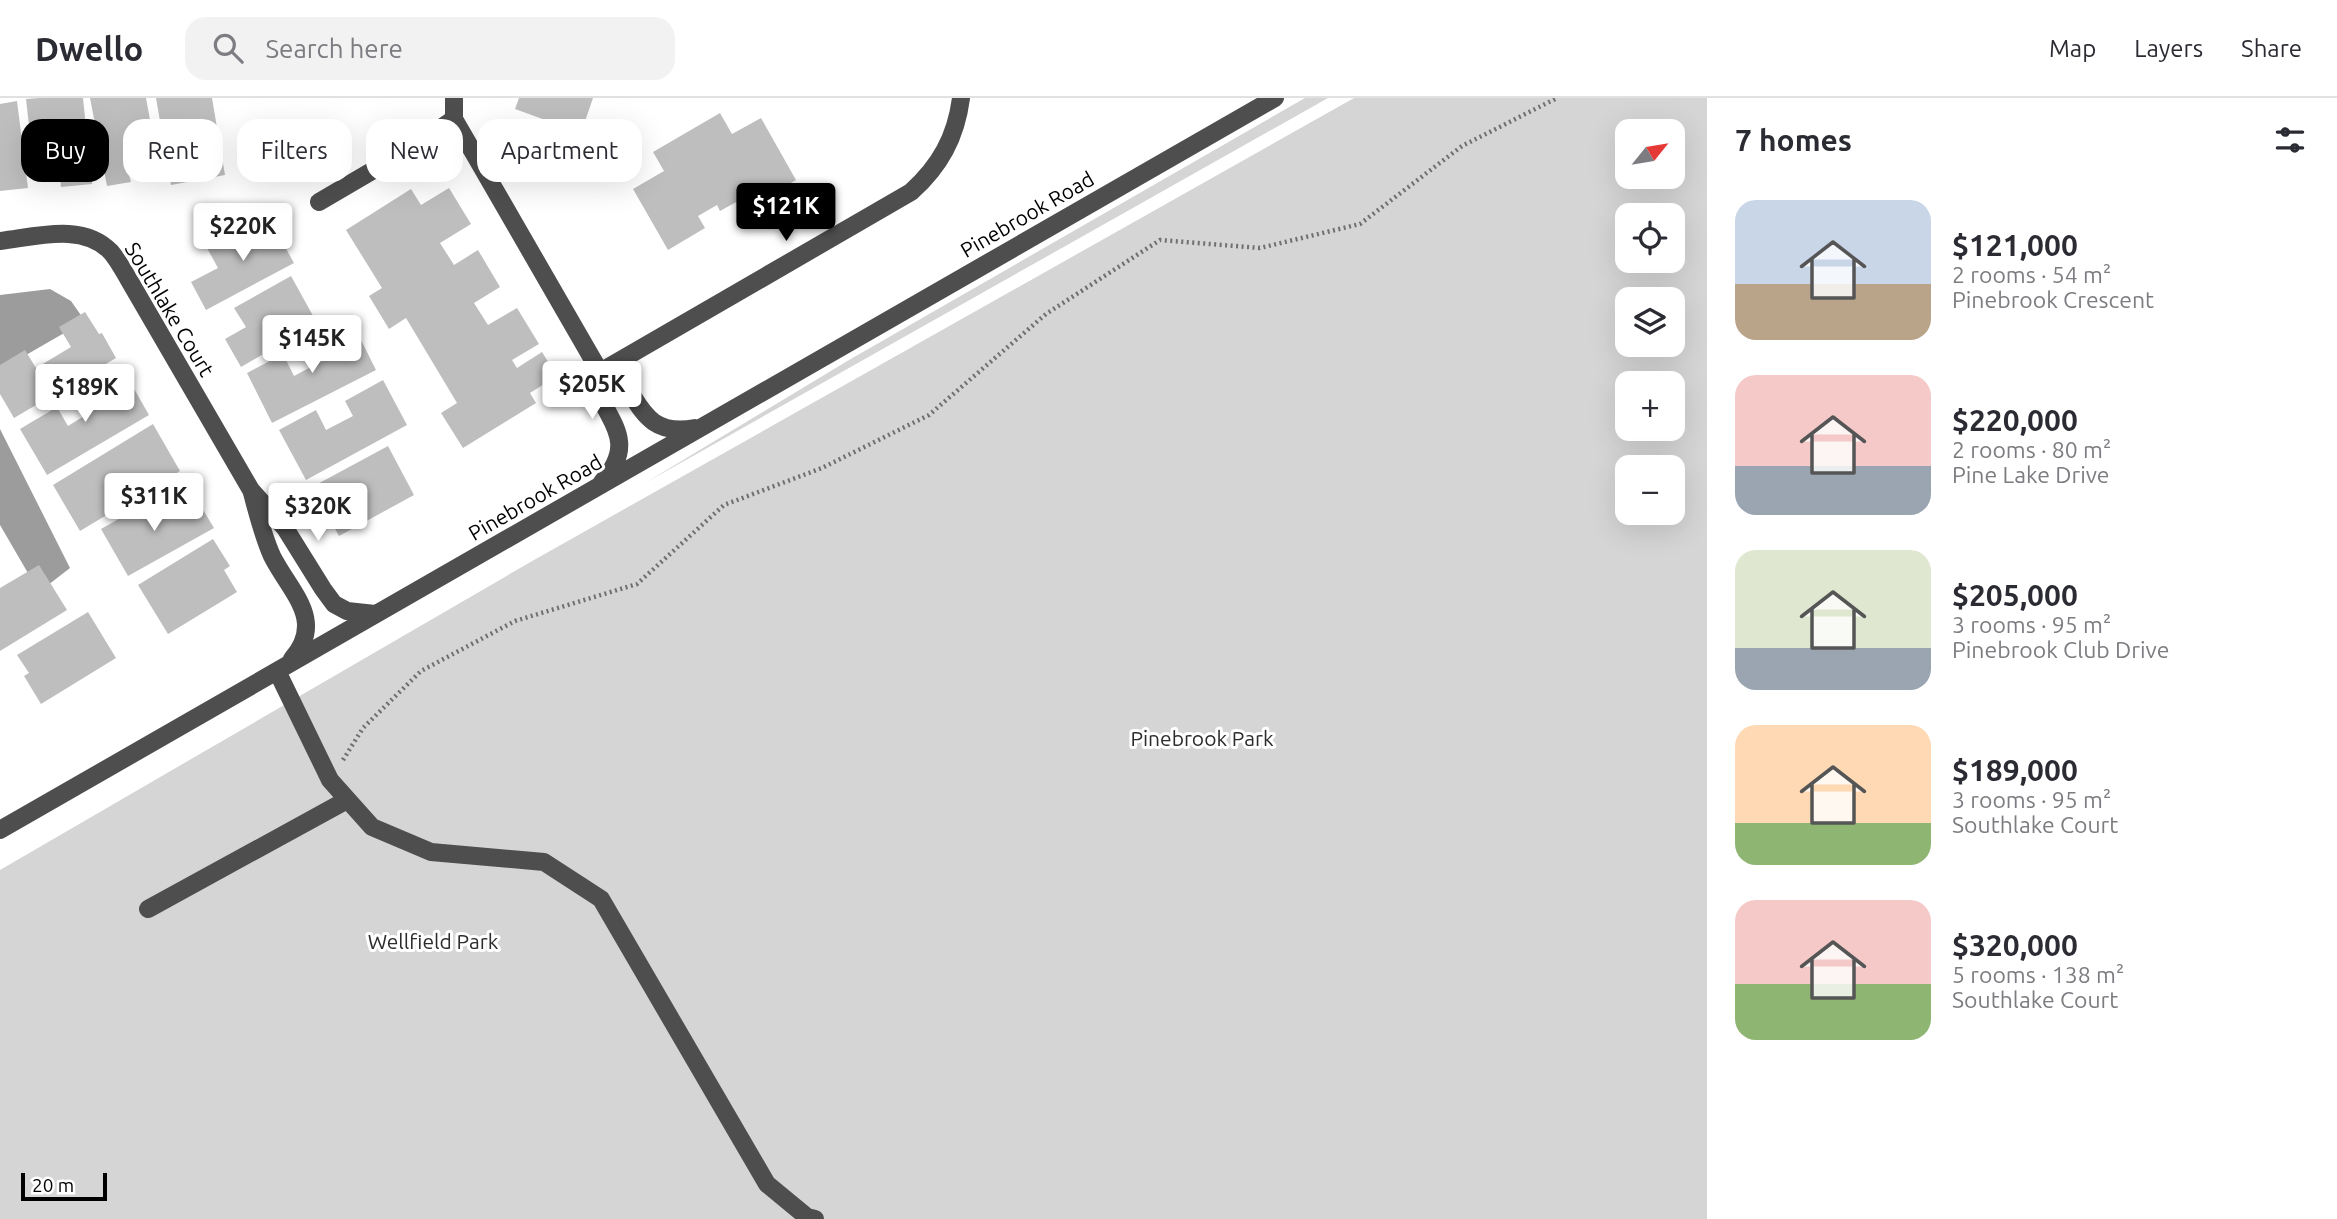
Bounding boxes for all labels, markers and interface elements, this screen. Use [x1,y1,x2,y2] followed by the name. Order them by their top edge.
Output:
[185,17,675,80] search box
[209,29,247,67] icon: search
[35,30,143,67] text: Dwello
[265,34,403,63] text: Search here
[2049,35,2096,62] text: Map
[2134,35,2203,62] text: Layers
[2241,35,2302,62] text: Share
[21,119,109,182] chip: Buy
[123,119,223,182] chip: Rent
[237,119,352,182] chip: Filters
[366,119,463,182] chip: New
[477,119,642,182] chip: Apartment
[1615,119,1685,189] north arrow
[1615,119,1685,525] map controls
[2271,121,2309,159] icon: filters
[1735,123,1852,157] text: 7 homes
[956,166,1098,262] street label: Pinebrook Road
[737,184,835,243] pin: $121K
[752,193,820,218] text: $121K
[1615,203,1685,273] button: locate
[194,204,292,263] pin: $220K
[209,213,277,238] text: $220K
[1791,228,1875,312] icon: home
[1952,228,2078,262] text: $121,000
[121,238,219,380] street label: Southlake Court
[1952,262,2111,287] text: 2 rooms · 54 m²
[1615,287,1685,357] button: layers
[1952,287,2154,312] text: Pinebrook Crescent
[263,316,361,375] pin: $145K
[278,325,346,350] text: $145K
[543,362,641,421] pin: $205K
[36,364,134,424] pin: $189K
[558,371,626,396] text: $205K
[1615,371,1685,441] button: +
[51,374,119,399] text: $189K
[1791,403,1875,487] icon: home
[1952,403,2078,437] text: $220,000
[1952,437,2111,462] text: 2 rooms · 80 m²
[464,449,606,545] street label: Pinebrook Road
[1615,455,1685,525] button: −
[1952,462,2110,487] text: Pine Lake Drive
[105,474,203,533] pin: $311K
[120,483,188,508] text: $311K
[269,484,367,543] pin: $320K
[284,493,352,518] text: $320K
[1791,578,1875,662] icon: home
[1952,578,2078,612] text: $205,000
[1952,612,2111,637] text: 3 rooms · 95 m²
[1952,637,2169,662] text: Pinebrook Club Drive
[1130,726,1274,750] park label: Pinebrook Park
[1791,753,1875,837] icon: home
[1952,753,2078,787] text: $189,000
[1952,787,2111,812] text: 3 rooms · 95 m²
[1952,812,2118,837] text: Southlake Court
[1791,928,1875,1012] icon: home
[1952,928,2078,962] text: $320,000
[368,929,499,953] park label: Wellfield Park
[1952,962,2124,987] text: 5 rooms · 138 m²
[1952,987,2118,1012] text: Southlake Court
[21,1170,107,1202] scale bar
[32,1174,74,1196] text: 20 m

